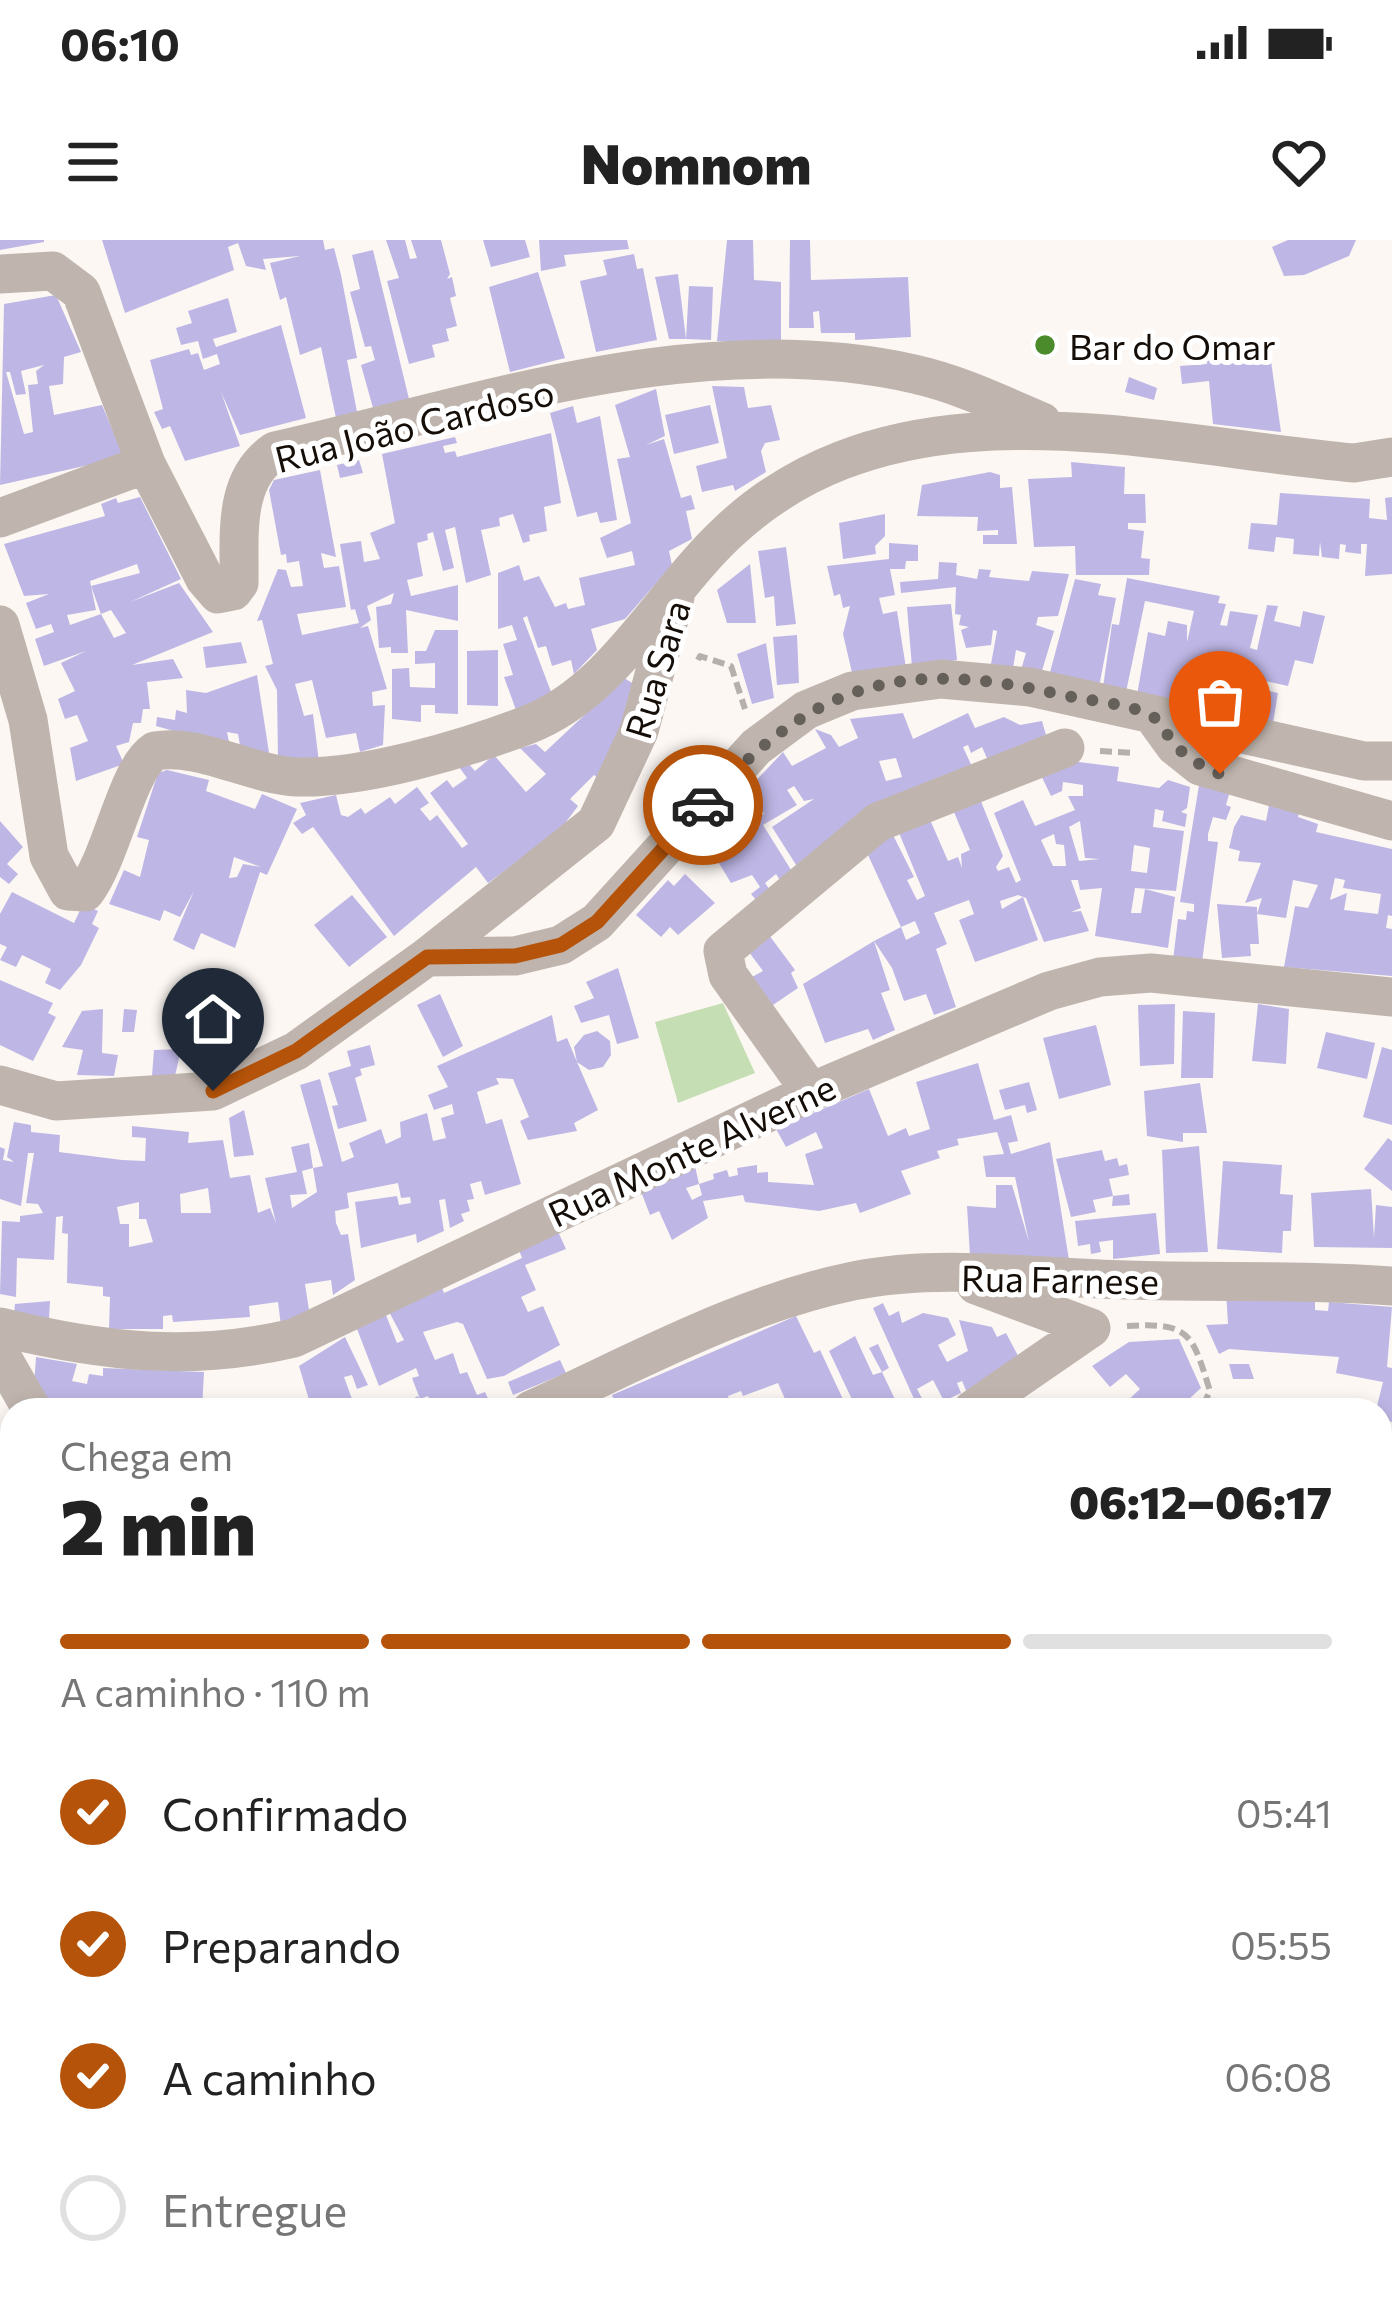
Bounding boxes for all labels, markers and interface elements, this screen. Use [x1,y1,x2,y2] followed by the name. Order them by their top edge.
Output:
[60,15,180,70] text: 06:10
[60,129,126,195] icon: menu
[581,129,811,195] text: Nomnom
[1266,129,1332,195] icon: heart
[1069,323,1276,367] place label: Bar do Omar
[1032,332,1058,358] marker: Bar do Omar
[270,368,558,480] street label: Rua João Cardoso
[614,594,698,744] street label: Rua Sara
[1169,651,1271,774] pin
[1187,669,1253,735] icon: bag
[643,745,763,865] courier
[670,772,736,838] icon: car
[162,968,264,1091] pin
[180,986,246,1052] icon: home
[541,1063,841,1235] street label: Rua Monte Alverne
[961,1254,1159,1302] street label: Rua Farnese
[60,1431,233,1479] text: Chega em
[1069,1473,1332,1528] text: 06:12–06:17
[60,1476,256,1571] text: 2 min
[60,1667,371,1715] text: A caminho · 110 m
[60,1779,126,1845] icon: check
[162,1785,409,1840] text: Confirmado
[1236,1788,1332,1836] text: 05:41
[60,1911,126,1977] icon: check
[162,1917,401,1972] text: Preparando
[1230,1920,1332,1968] text: 05:55
[60,2043,126,2109] icon: check
[162,2049,377,2104] text: A caminho
[1225,2052,1332,2100] text: 06:08
[162,2181,347,2236] text: Entregue

